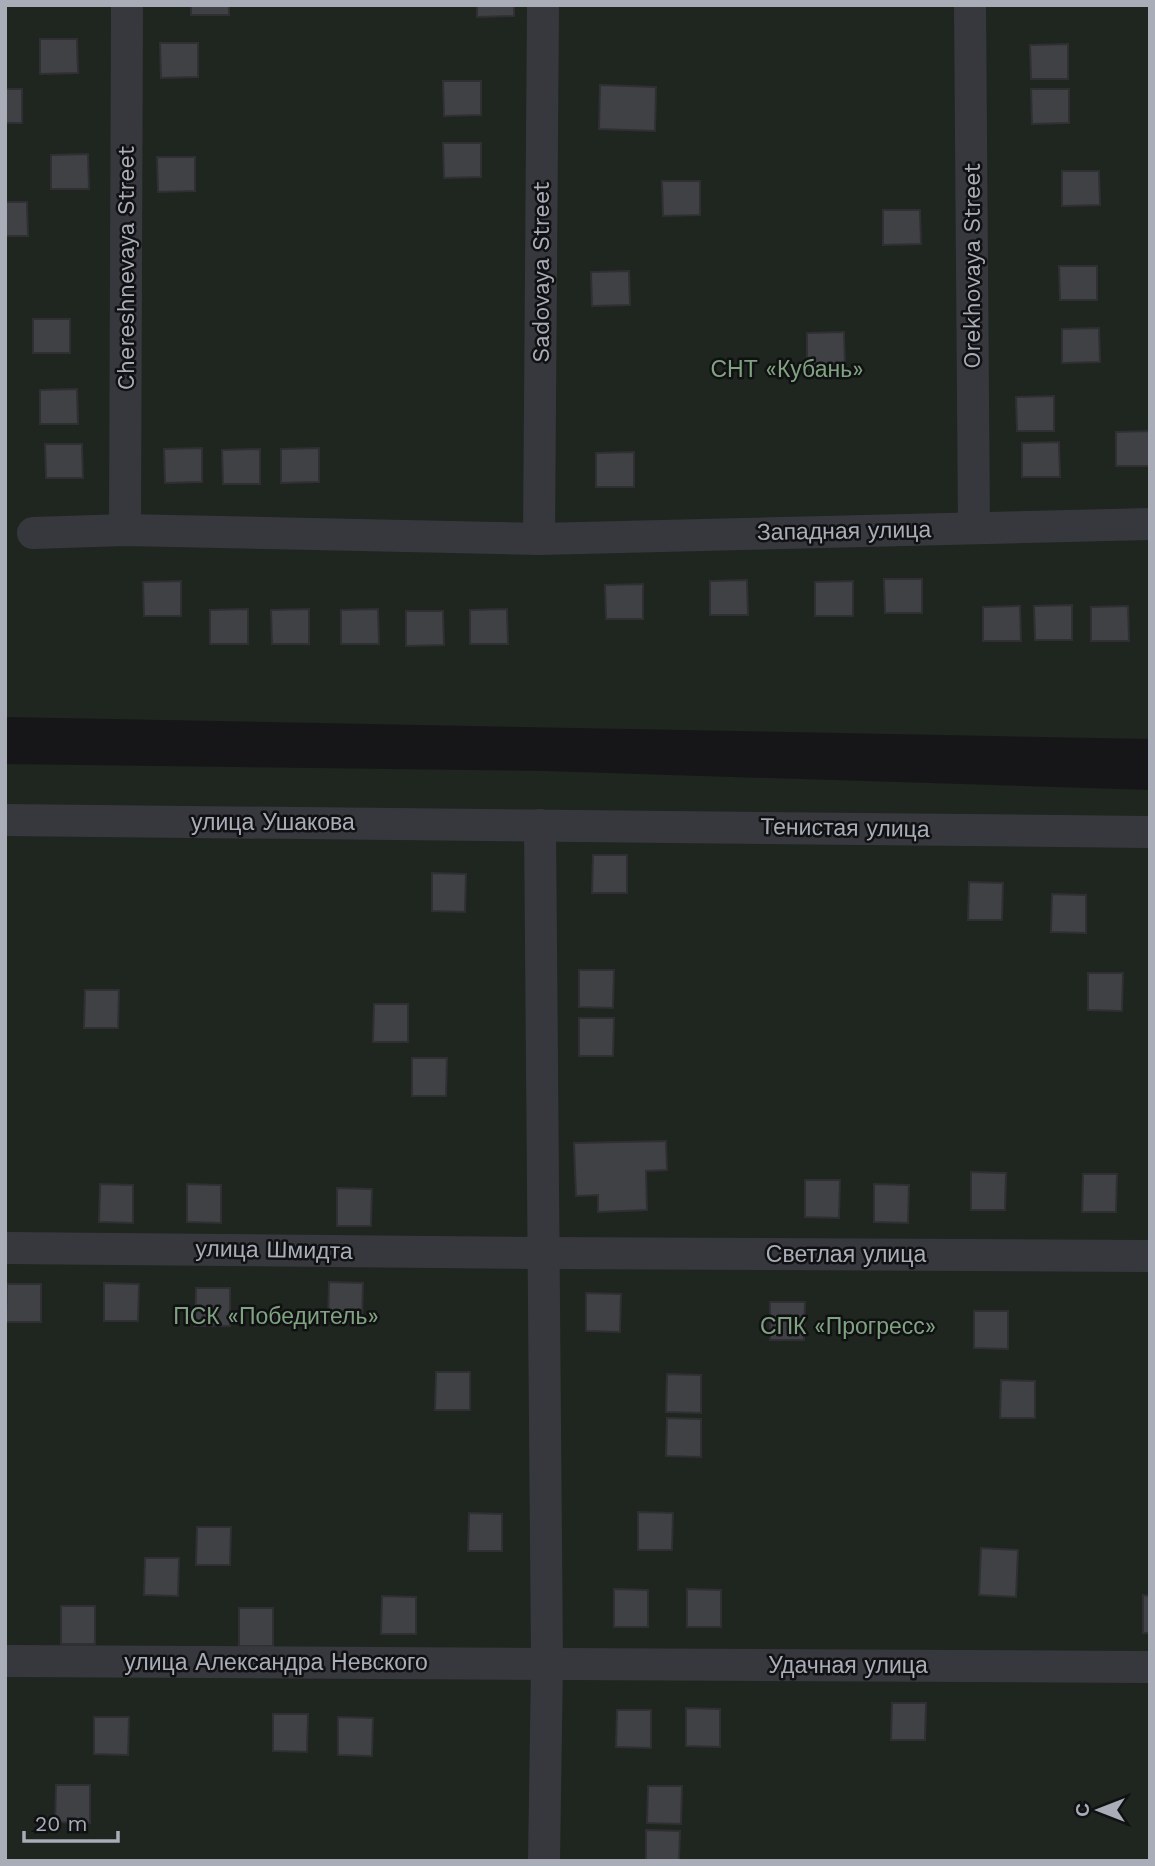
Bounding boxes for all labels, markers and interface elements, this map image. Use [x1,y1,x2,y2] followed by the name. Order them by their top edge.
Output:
[113,146,140,390] street label: Chereshnevaya Street
[959,163,986,369] street label: Orekhovaya Street
[528,181,555,362] street label: Sadovaya Street
[710,356,864,383] park label: СНТ «Кубань»
[757,516,932,546] street label: Западная улица
[191,809,355,836] street label: улица Ушакова
[760,813,930,843] street label: Тенистая улица
[195,1235,353,1265] street label: улица Шмидта
[766,1241,926,1268] street label: Светлая улица
[173,1303,379,1330] park label: ПСК «Победитель»
[760,1313,936,1340] park label: СПК «Прогресс»
[124,1649,428,1676] street label: улица Александра Невского
[768,1652,928,1679] street label: Удачная улица
[1064,1775,1134,1845] north arrow
[24,1800,119,1844] scale bar
[1071,1803,1094,1817] text: С
[35,1811,87,1836] text: 20 m

